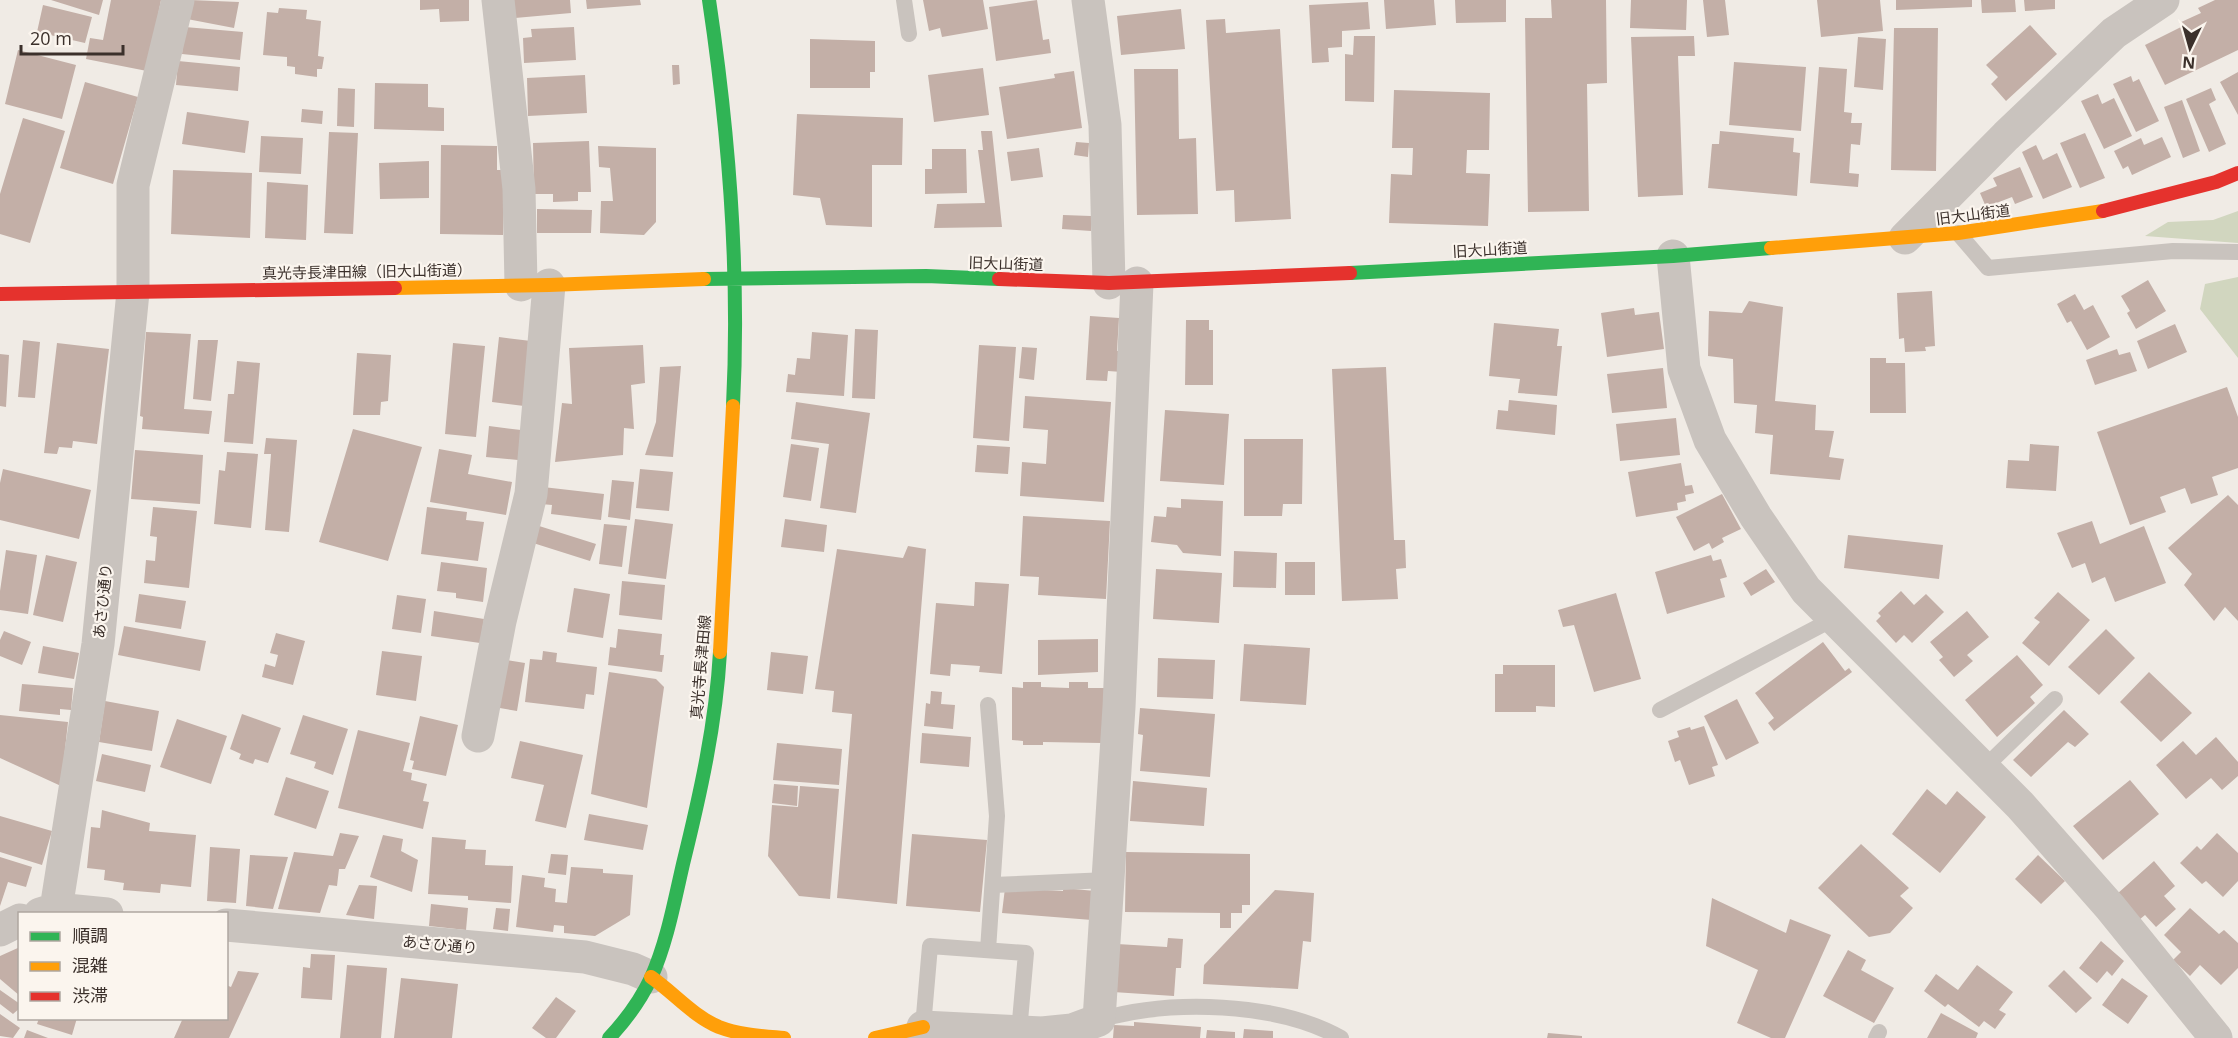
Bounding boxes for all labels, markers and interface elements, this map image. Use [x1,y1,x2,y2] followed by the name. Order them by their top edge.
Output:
[21,18,123,56] scale bar
[2160,18,2220,78] north arrow
[30,26,72,50] text: 20 m
[2181,51,2196,74] text: N
[1935,200,2011,228] street label: 旧大山街道
[1452,237,1528,261] street label: 旧大山街道
[968,252,1044,274] street label: 旧大山街道
[262,259,472,283] street label: 真光寺長津田線（旧大山街道）
[88,563,116,639] street label: あさひ通り
[685,614,715,720] street label: 真光寺長津田線
[18,912,228,1020] legend
[72,923,108,947] text: 順調
[402,931,478,957] street label: あさひ通り
[72,953,108,977] text: 混雑
[72,983,108,1007] text: 渋滞

